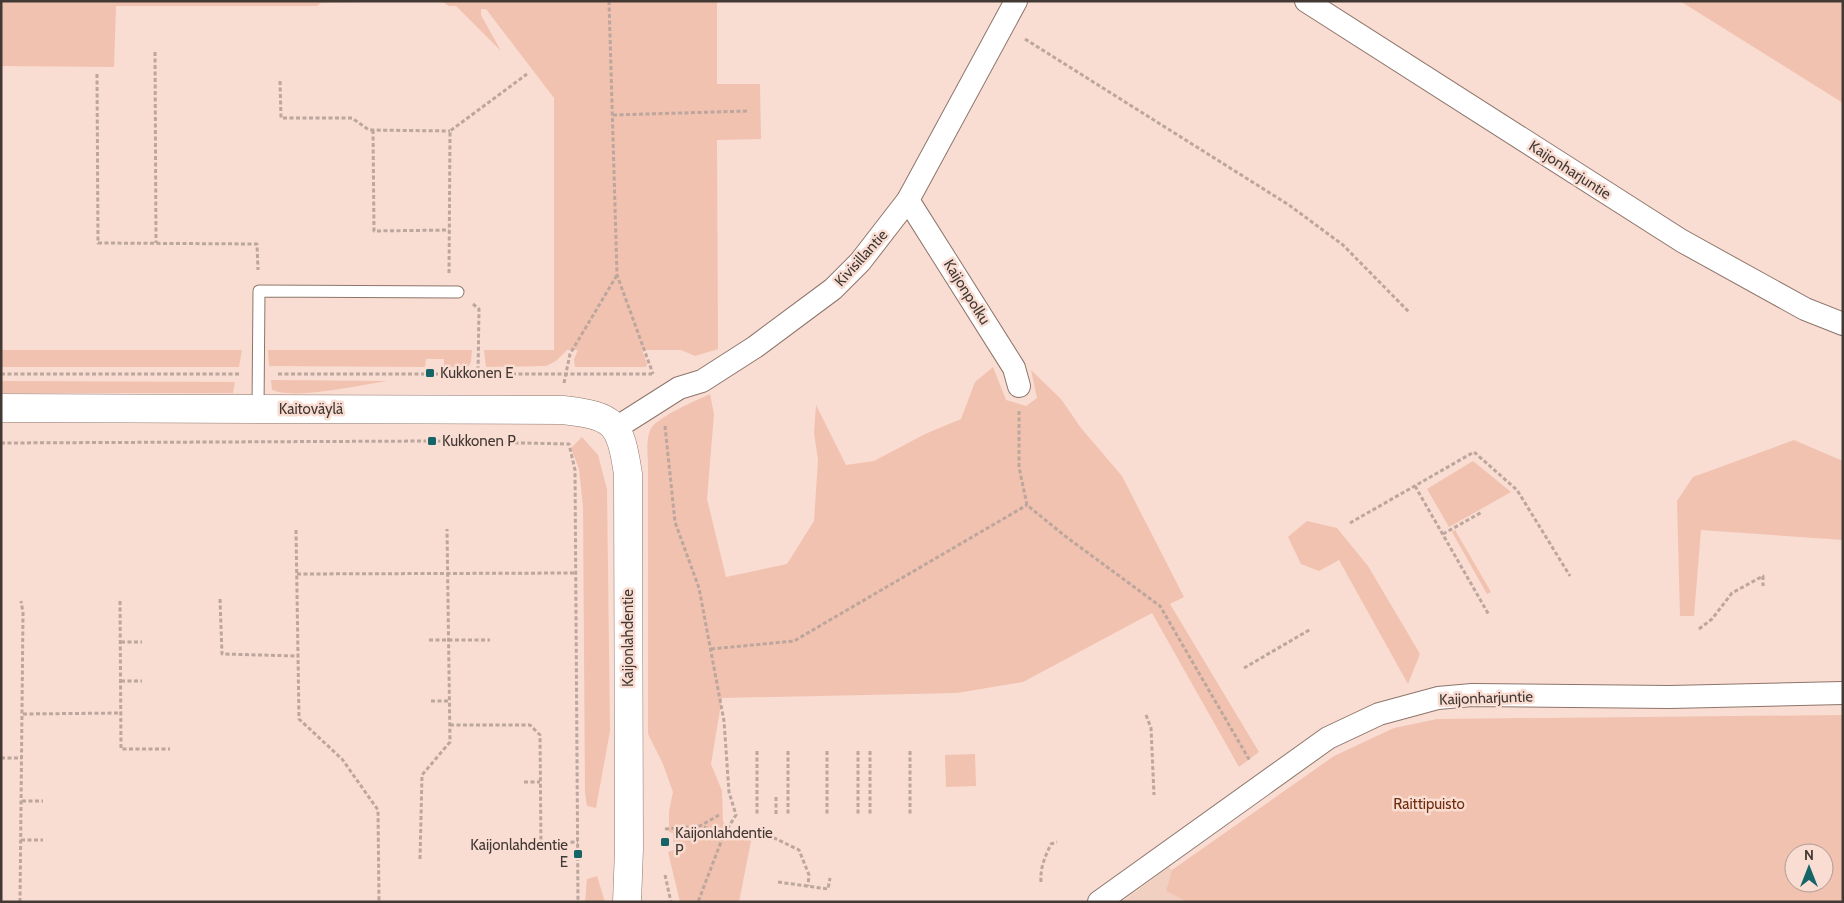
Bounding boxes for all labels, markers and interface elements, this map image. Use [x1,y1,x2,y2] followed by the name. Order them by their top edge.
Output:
[1526,137,1615,203] street label: Kaijonharjuntie
[831,226,891,290] street label: Kivisillantie
[940,256,994,328] street label: Kaijonpolku
[440,364,513,382] place label: Kukkonen E
[424,367,436,379] marker: Kukkonen E
[279,400,344,418] street label: Kaitoväylä
[442,432,516,450] place label: Kukkonen P
[426,435,438,447] marker: Kukkonen P
[619,589,637,687] street label: Kaijonlahdentie
[1439,687,1534,709] street label: Kaijonharjuntie
[1393,795,1465,813] park label: Raittipuisto
[675,824,773,859] place label: Kaijonlahdentie P
[470,836,568,871] place label: Kaijonlahdentie E
[659,836,671,848] marker: Kaijonlahdentie P
[1784,843,1834,893] north arrow
[1804,846,1814,864] text: N
[572,848,584,860] marker: Kaijonlahdentie E

